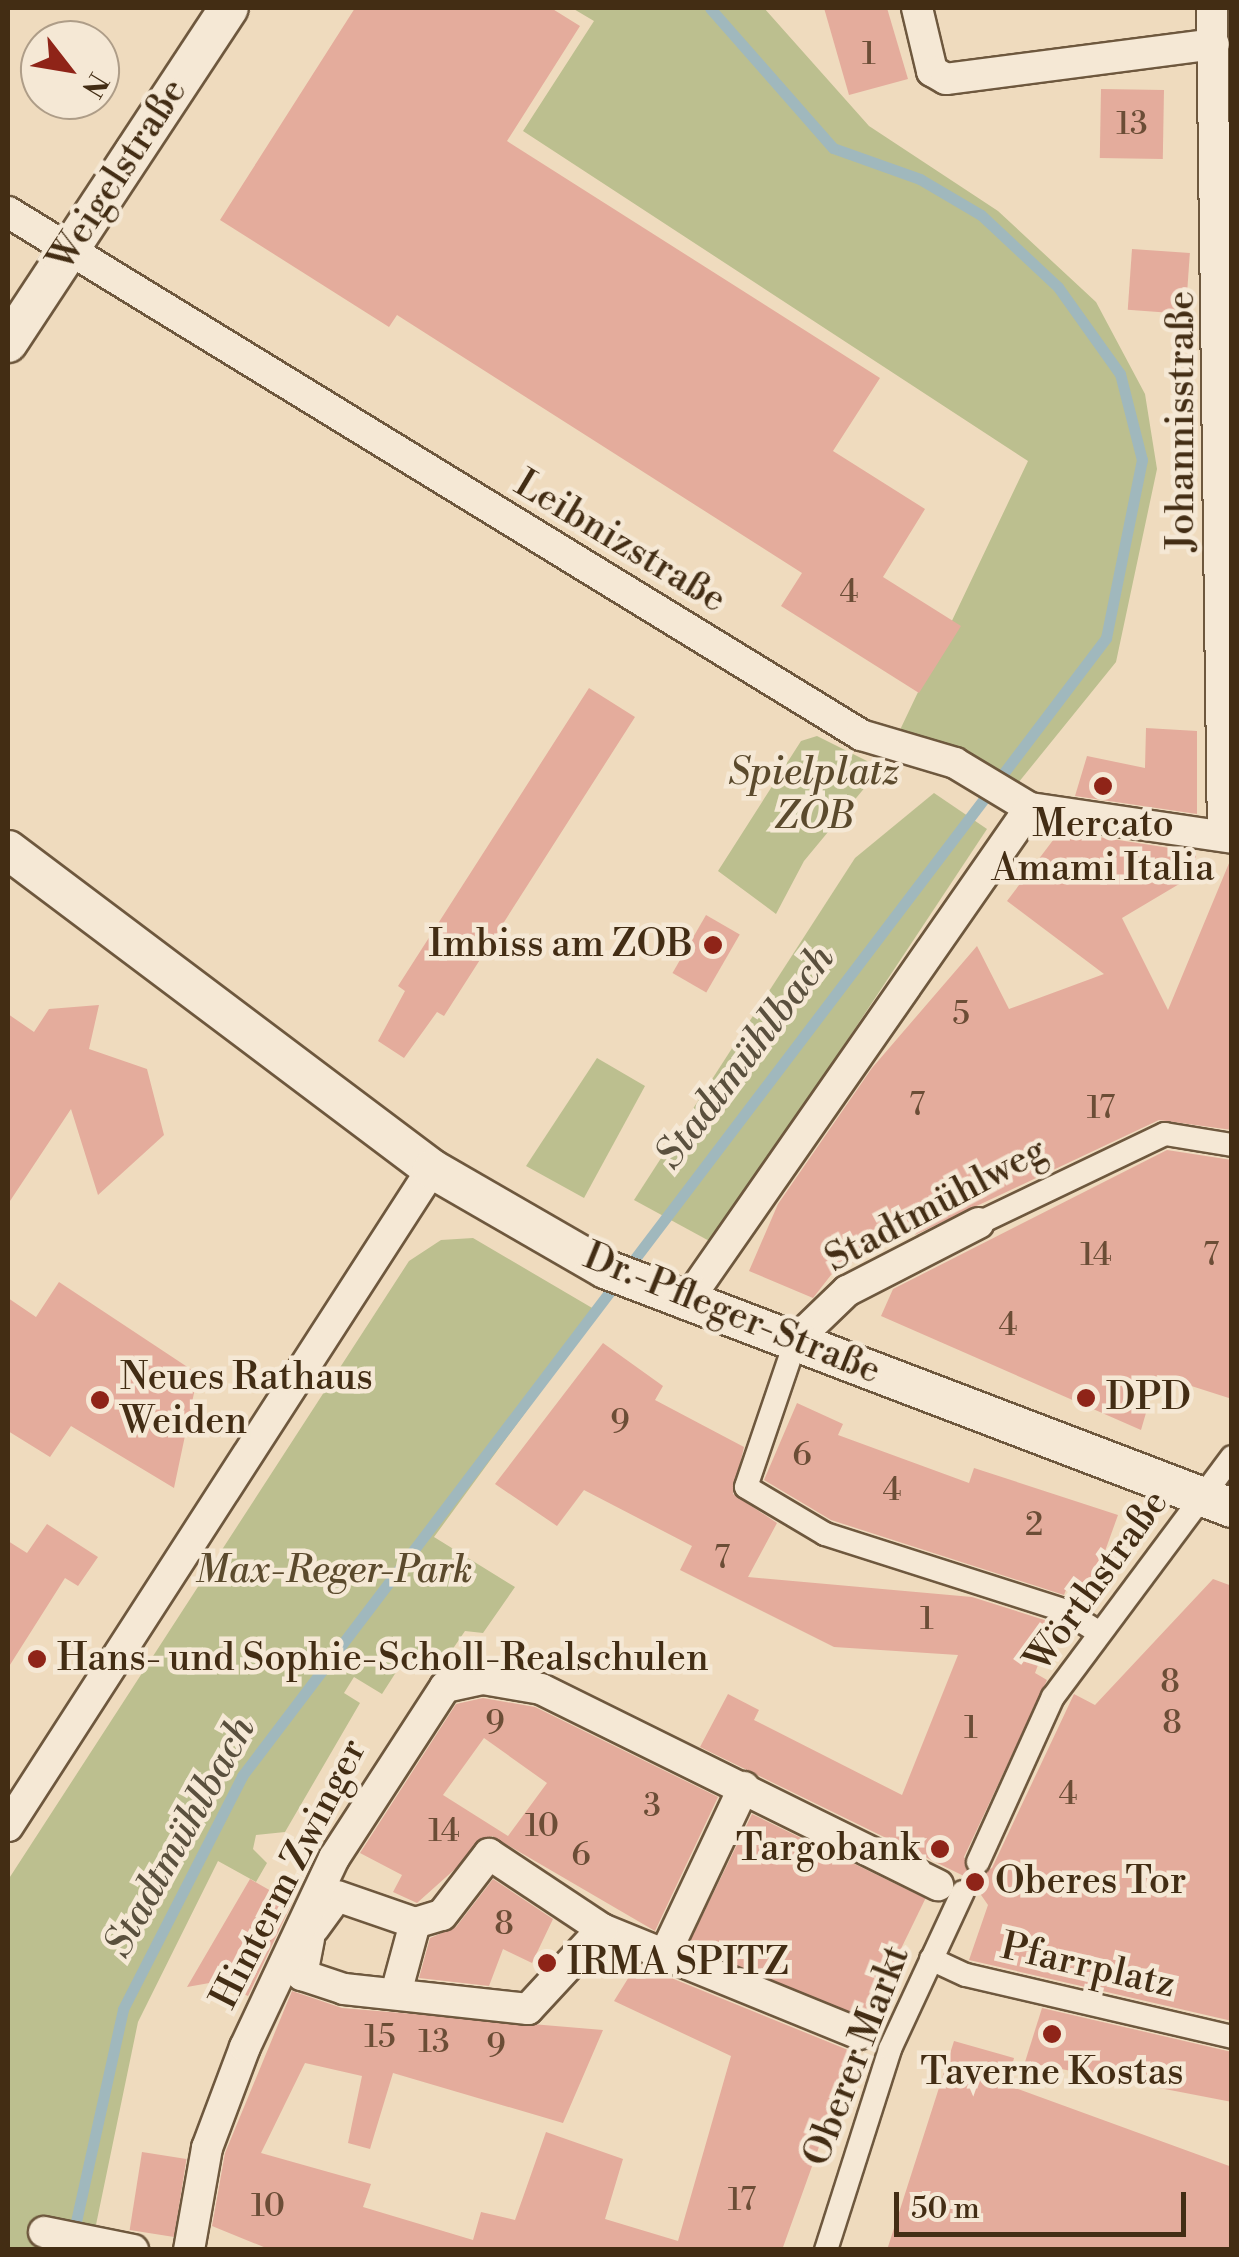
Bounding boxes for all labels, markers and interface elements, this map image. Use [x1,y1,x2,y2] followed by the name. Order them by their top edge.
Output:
[20,20,120,120] north arrow
[862,35,876,73] house number: 1
[74,66,115,103] text: N
[39,70,197,280] street label: Weigelstraße
[1116,105,1148,143] house number: 13
[1159,291,1205,551] street label: Johannisstraße
[506,461,734,623] street label: Leibnizstraße
[839,573,859,611] house number: 4
[728,750,900,839] park label: Spielplatz ZOB
[1092,775,1114,797] marker: Mercato Amami Italia
[992,802,1214,892] place label: Mercato Amami Italia
[428,922,693,968] place label: Imbiss am ZOB
[702,934,724,956] marker: Imbiss am ZOB
[645,936,845,1178] water label: Stadtmühlbach
[952,995,970,1033] house number: 5
[909,1086,925,1124] house number: 7
[1087,1089,1115,1127] house number: 17
[818,1128,1054,1282] street label: Stadtmühlweg
[577,1234,887,1394] street label: Dr.-Pfleger-Straße
[1080,1236,1112,1274] house number: 14
[1203,1236,1219,1274] house number: 7
[998,1306,1018,1344] house number: 4
[120,1355,373,1445] place label: Neues Rathaus Weiden
[1106,1375,1191,1421] place label: DPD
[1075,1387,1097,1409] marker: DPD
[89,1389,111,1411] marker: Neues Rathaus Weiden
[610,1403,630,1441] house number: 9
[792,1436,812,1474] house number: 6
[882,1471,902,1509] house number: 4
[1016,1481,1178,1681] street label: Wörthstraße
[1025,1506,1043,1544] house number: 2
[714,1539,730,1577] house number: 7
[195,1548,473,1594] park label: Max-Reger-Park
[920,1600,934,1638] house number: 1
[57,1636,709,1682] place label: Hans- und Sophie-Scholl-Realschulen
[26,1648,48,1670] marker: Hans- und Sophie-Scholl-Realschulen
[1160,1663,1180,1701] house number: 8
[485,1704,505,1742] house number: 9
[1162,1704,1182,1742] house number: 8
[94,1708,266,1966] water label: Stadtmühlbach
[964,1709,978,1747] house number: 1
[201,1732,377,2016] street label: Hinterm Zwinger
[1058,1775,1078,1813] house number: 4
[643,1787,661,1825] house number: 3
[525,1807,559,1845] house number: 10
[428,1812,460,1850] house number: 14
[736,1826,920,1872] place label: Targobank
[571,1836,591,1874] house number: 6
[929,1838,951,1860] marker: Targobank
[995,1859,1186,1905] place label: Oberes Tor
[964,1871,986,1893] marker: Oberes Tor
[494,1905,514,1943] house number: 8
[996,1924,1180,2008] street label: Pfarrplatz
[794,1939,920,2173] street label: Oberer Markt
[567,1940,789,1986] place label: IRMA SPITZ
[536,1952,558,1974] marker: IRMA SPITZ
[364,2018,396,2056] house number: 15
[418,2023,450,2061] house number: 13
[1041,2023,1063,2045] marker: Taverne Kostas
[486,2027,506,2065] house number: 9
[920,2050,1184,2096] place label: Taverne Kostas
[899,2172,1192,2234] scale bar
[728,2181,756,2219] house number: 17
[251,2187,285,2225] house number: 10
[911,2190,980,2228] text: 50 m

